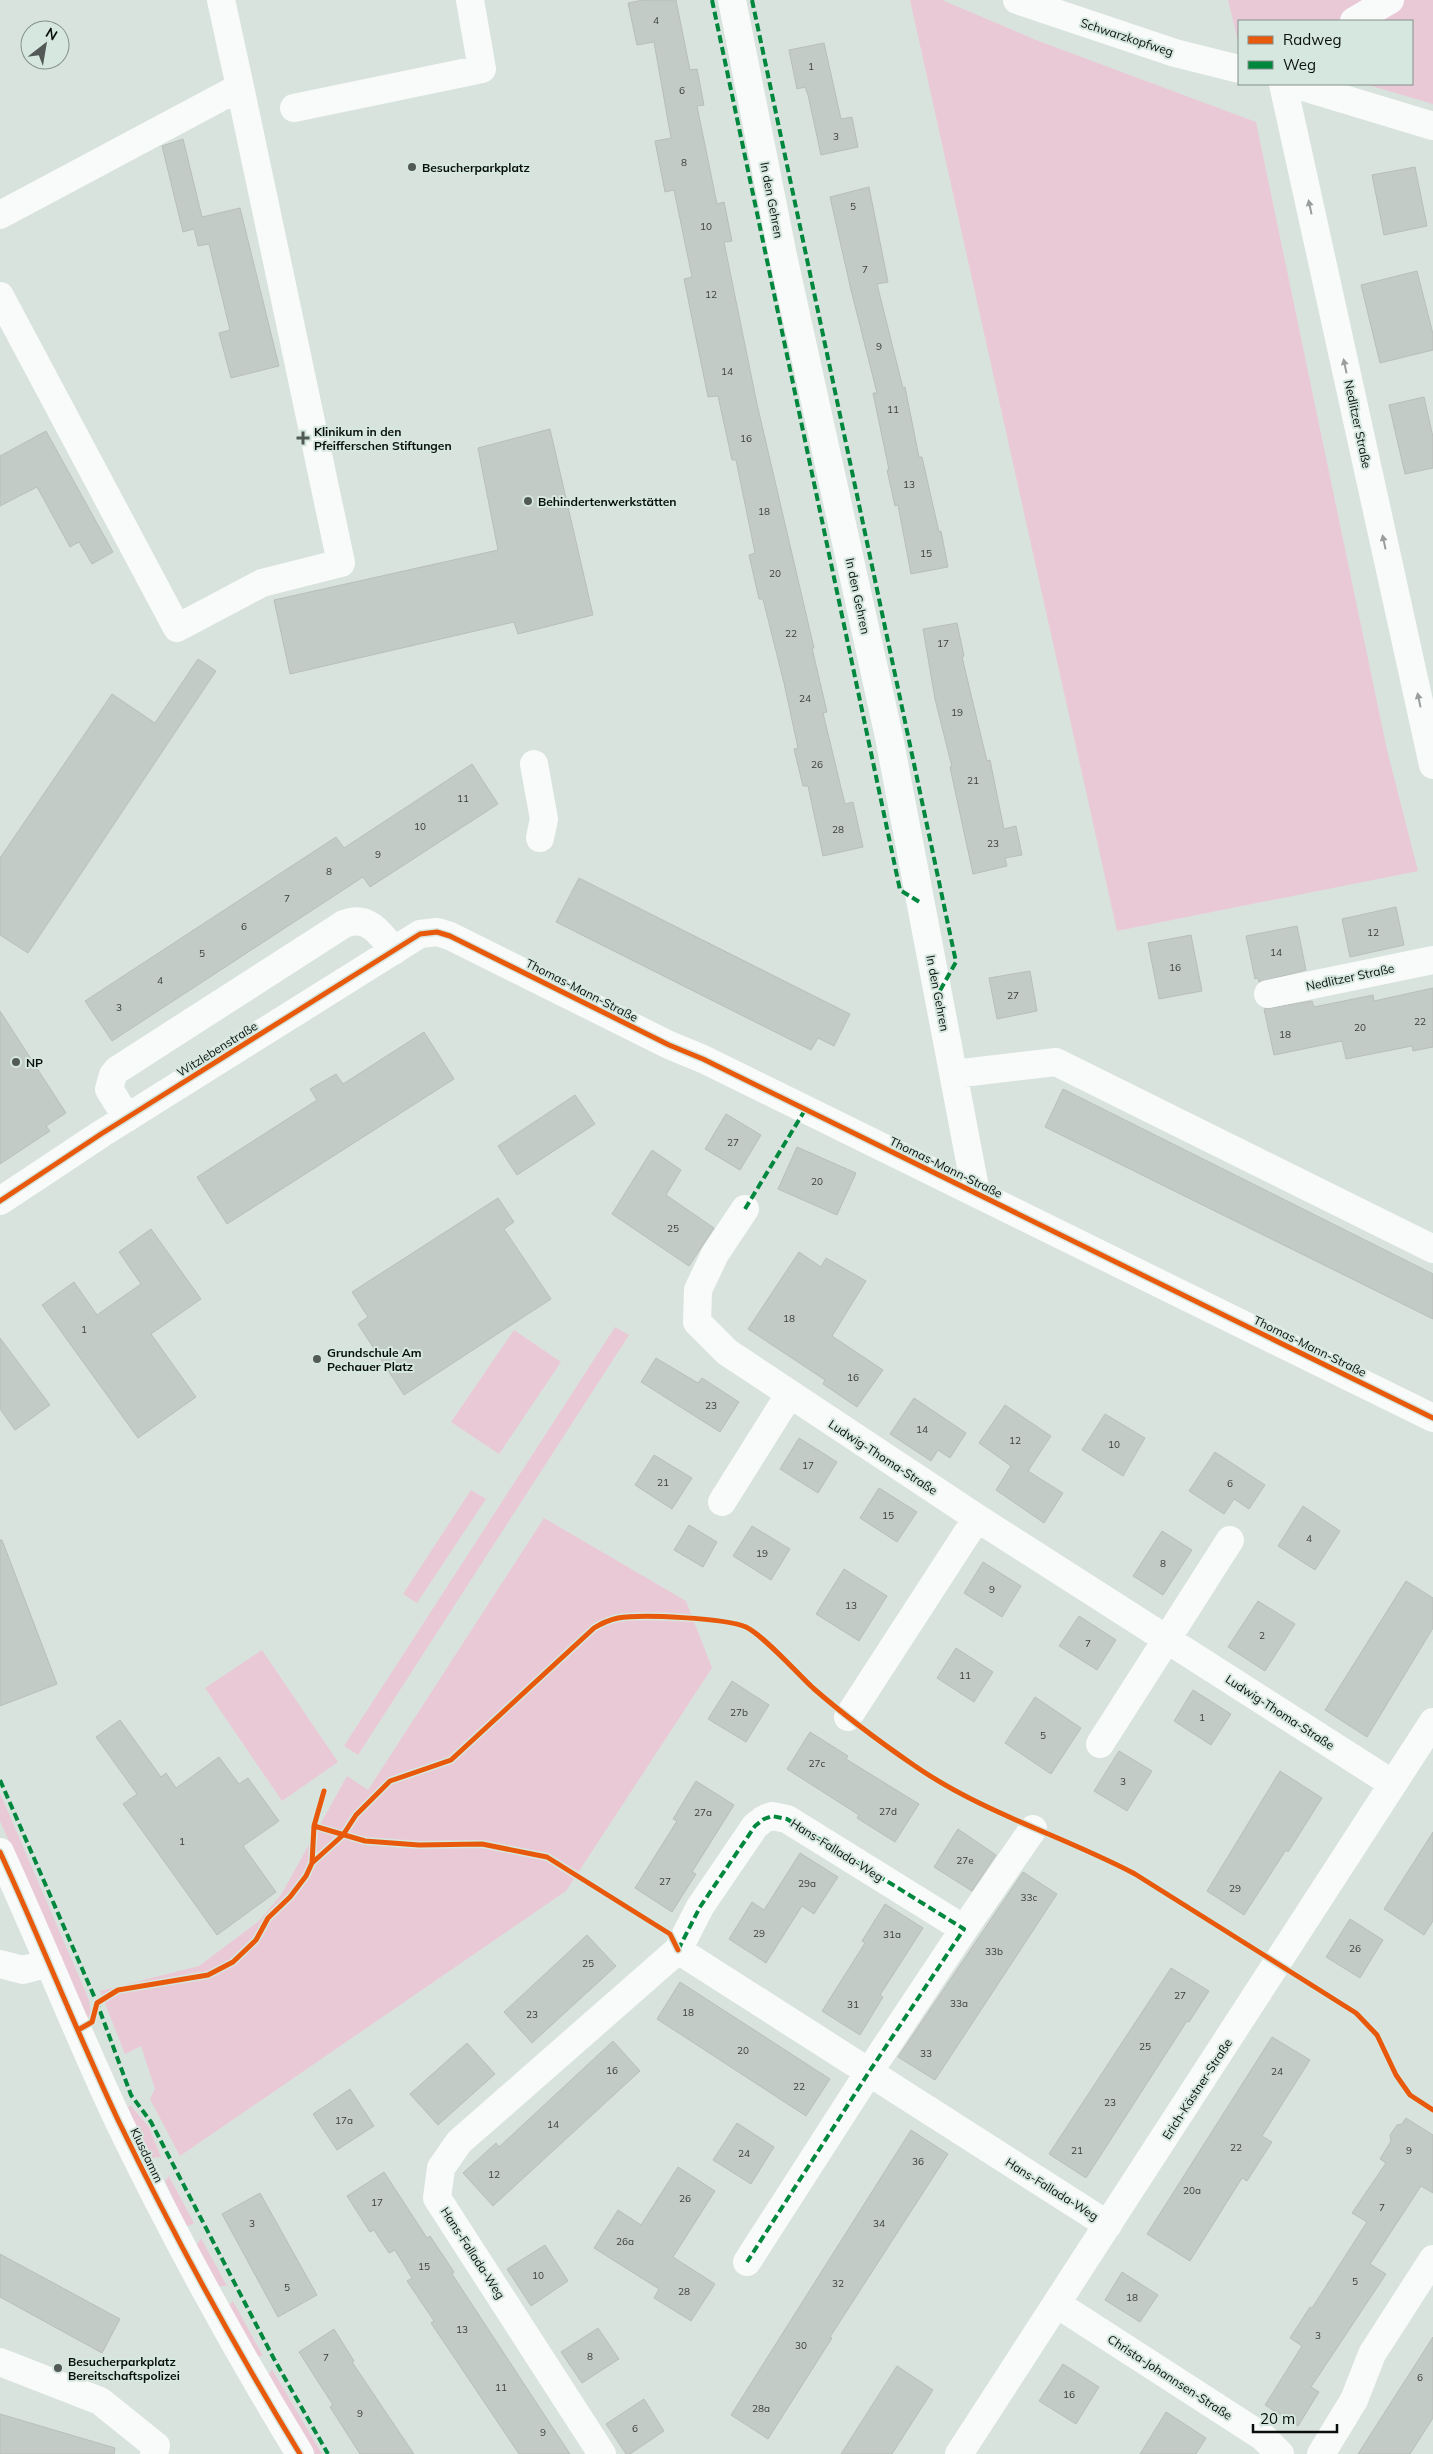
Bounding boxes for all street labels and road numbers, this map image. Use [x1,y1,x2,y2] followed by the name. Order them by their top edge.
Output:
[1079,15,1175,59] street label: Schwarzkopfweg
[757,161,787,239] street label: In den Gehren
[1341,378,1375,470] street label: Nedlitzer Straße
[843,557,873,635] street label: In den Gehren
[923,954,953,1032] street label: In den Gehren
[523,955,641,1025] street label: Thomas-Mann-Straße
[1304,960,1396,994] street label: Nedlitzer Straße
[174,1018,260,1080] street label: Witzlebenstraße
[887,1133,1005,1201] street label: Thomas-Mann-Straße
[1251,1312,1369,1380] street label: Thomas-Mann-Straße
[826,1416,940,1498] street label: Ludwig-Thoma-Straße
[1223,1671,1337,1753] street label: Ludwig-Thoma-Straße
[788,1815,886,1885] street label: Hans-Fallada-Weg
[1159,2036,1235,2142] street label: Erich-Kästner-Straße
[127,2125,167,2185] street label: Klusdamm
[1003,2154,1101,2224] street label: Hans-Fallada-Weg
[438,2204,508,2302] street label: Hans-Fallada-Weg
[1105,2331,1235,2423] street label: Christa-Johannsen-Straße

